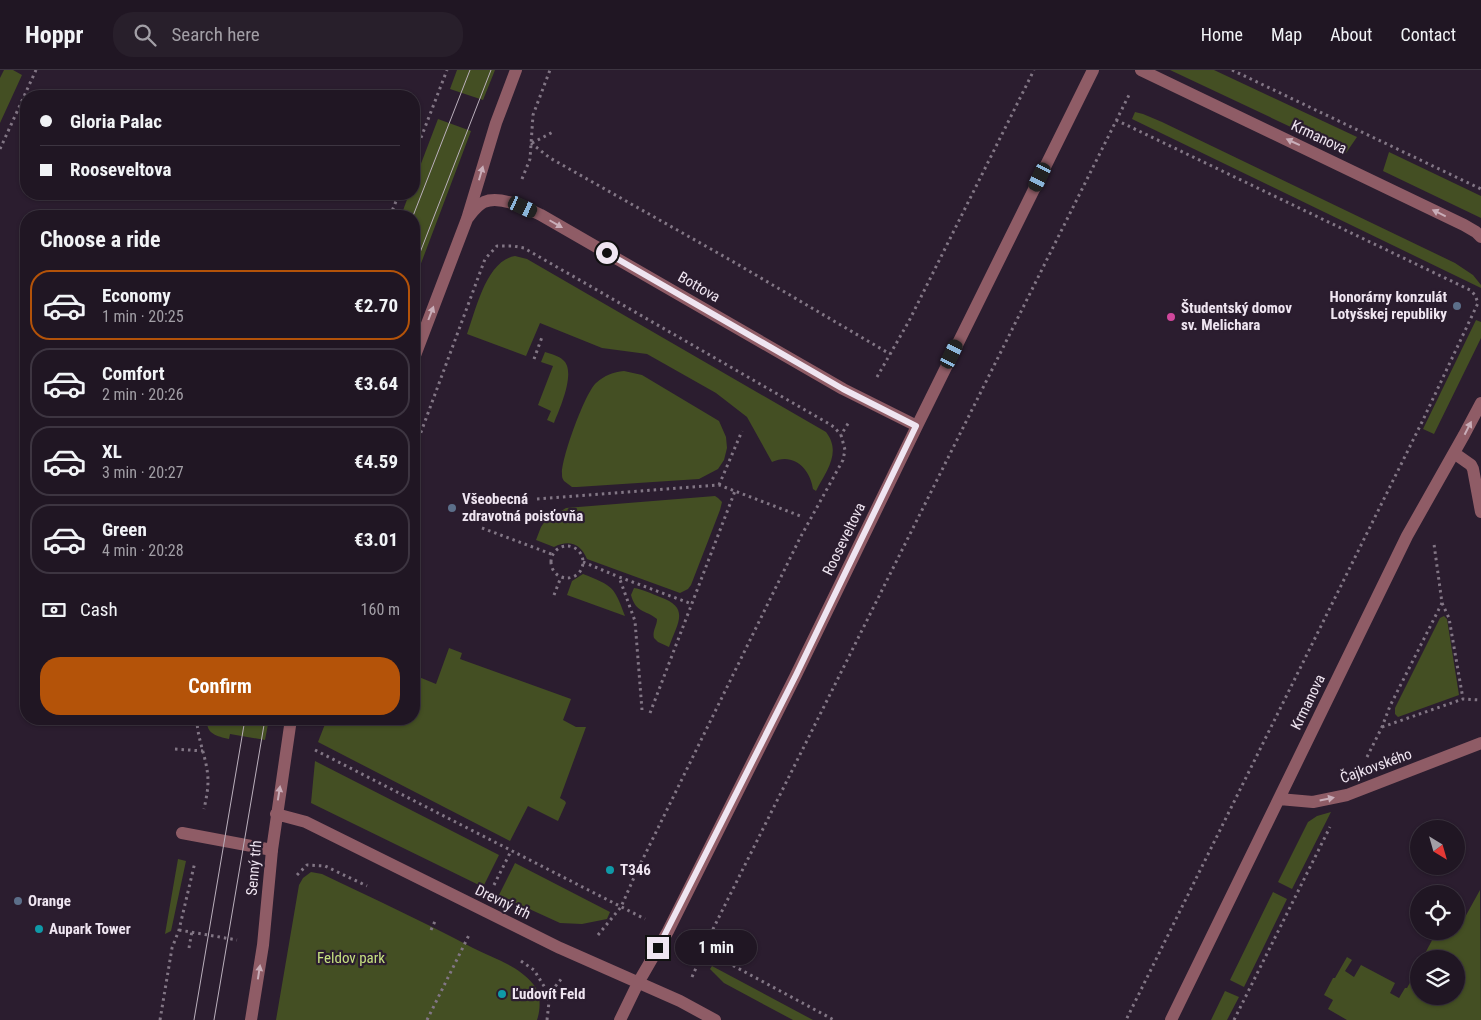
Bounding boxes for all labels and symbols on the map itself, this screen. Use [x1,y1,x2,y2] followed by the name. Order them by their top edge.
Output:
[1288,116,1350,158] street label: Krmanova
[1286,138,1300,146] one-way arrow
[1026,160,1053,194] car
[478,165,486,180] one-way arrow
[506,194,539,220] car
[1432,209,1446,217] one-way arrow
[550,219,563,228] one-way arrow
[596,242,618,264] route start
[675,268,723,306] street label: Bottova
[1330,288,1447,323] place label: Honorárny konzulát Lotyšskej republiky
[1181,299,1292,334] place label: Študentský domov sv. Melichara
[1451,300,1463,312] marker: Honorárny konzulát Lotyšskej republiky
[428,305,435,320] one-way arrow
[1165,311,1177,323] marker: Študentský domov sv. Melichara
[938,337,965,371] car
[1464,421,1472,435] one-way arrow
[462,490,583,525] place label: Všeobecná zdravotná poisťovňa
[819,500,869,578] street label: Rooseveltova
[446,502,458,514] marker: Všeobecná zdravotná poisťovňa
[1287,671,1329,733] street label: Krmanova
[1338,745,1414,787] street label: Čajkovského
[276,785,284,801] one-way arrow
[1319,795,1335,803] one-way arrow
[1410,820,1465,875] north arrow
[243,840,265,896] street label: Senný trh
[620,861,651,879] place label: T346
[604,864,616,876] marker: T346
[472,881,534,923] street label: Drevný trh
[28,892,71,910] place label: Orange
[12,895,24,907] marker: Orange
[49,920,131,938] place label: Aupark Tower
[33,923,45,935] marker: Aupark Tower
[676,930,758,966] callout: 1 min
[647,937,669,959] route end
[317,949,385,967] park label: Feldov park
[255,964,263,980] one-way arrow
[512,985,585,1003] place label: Ľudovít Feld
[496,988,508,1000] marker: Ľudovít Feld

